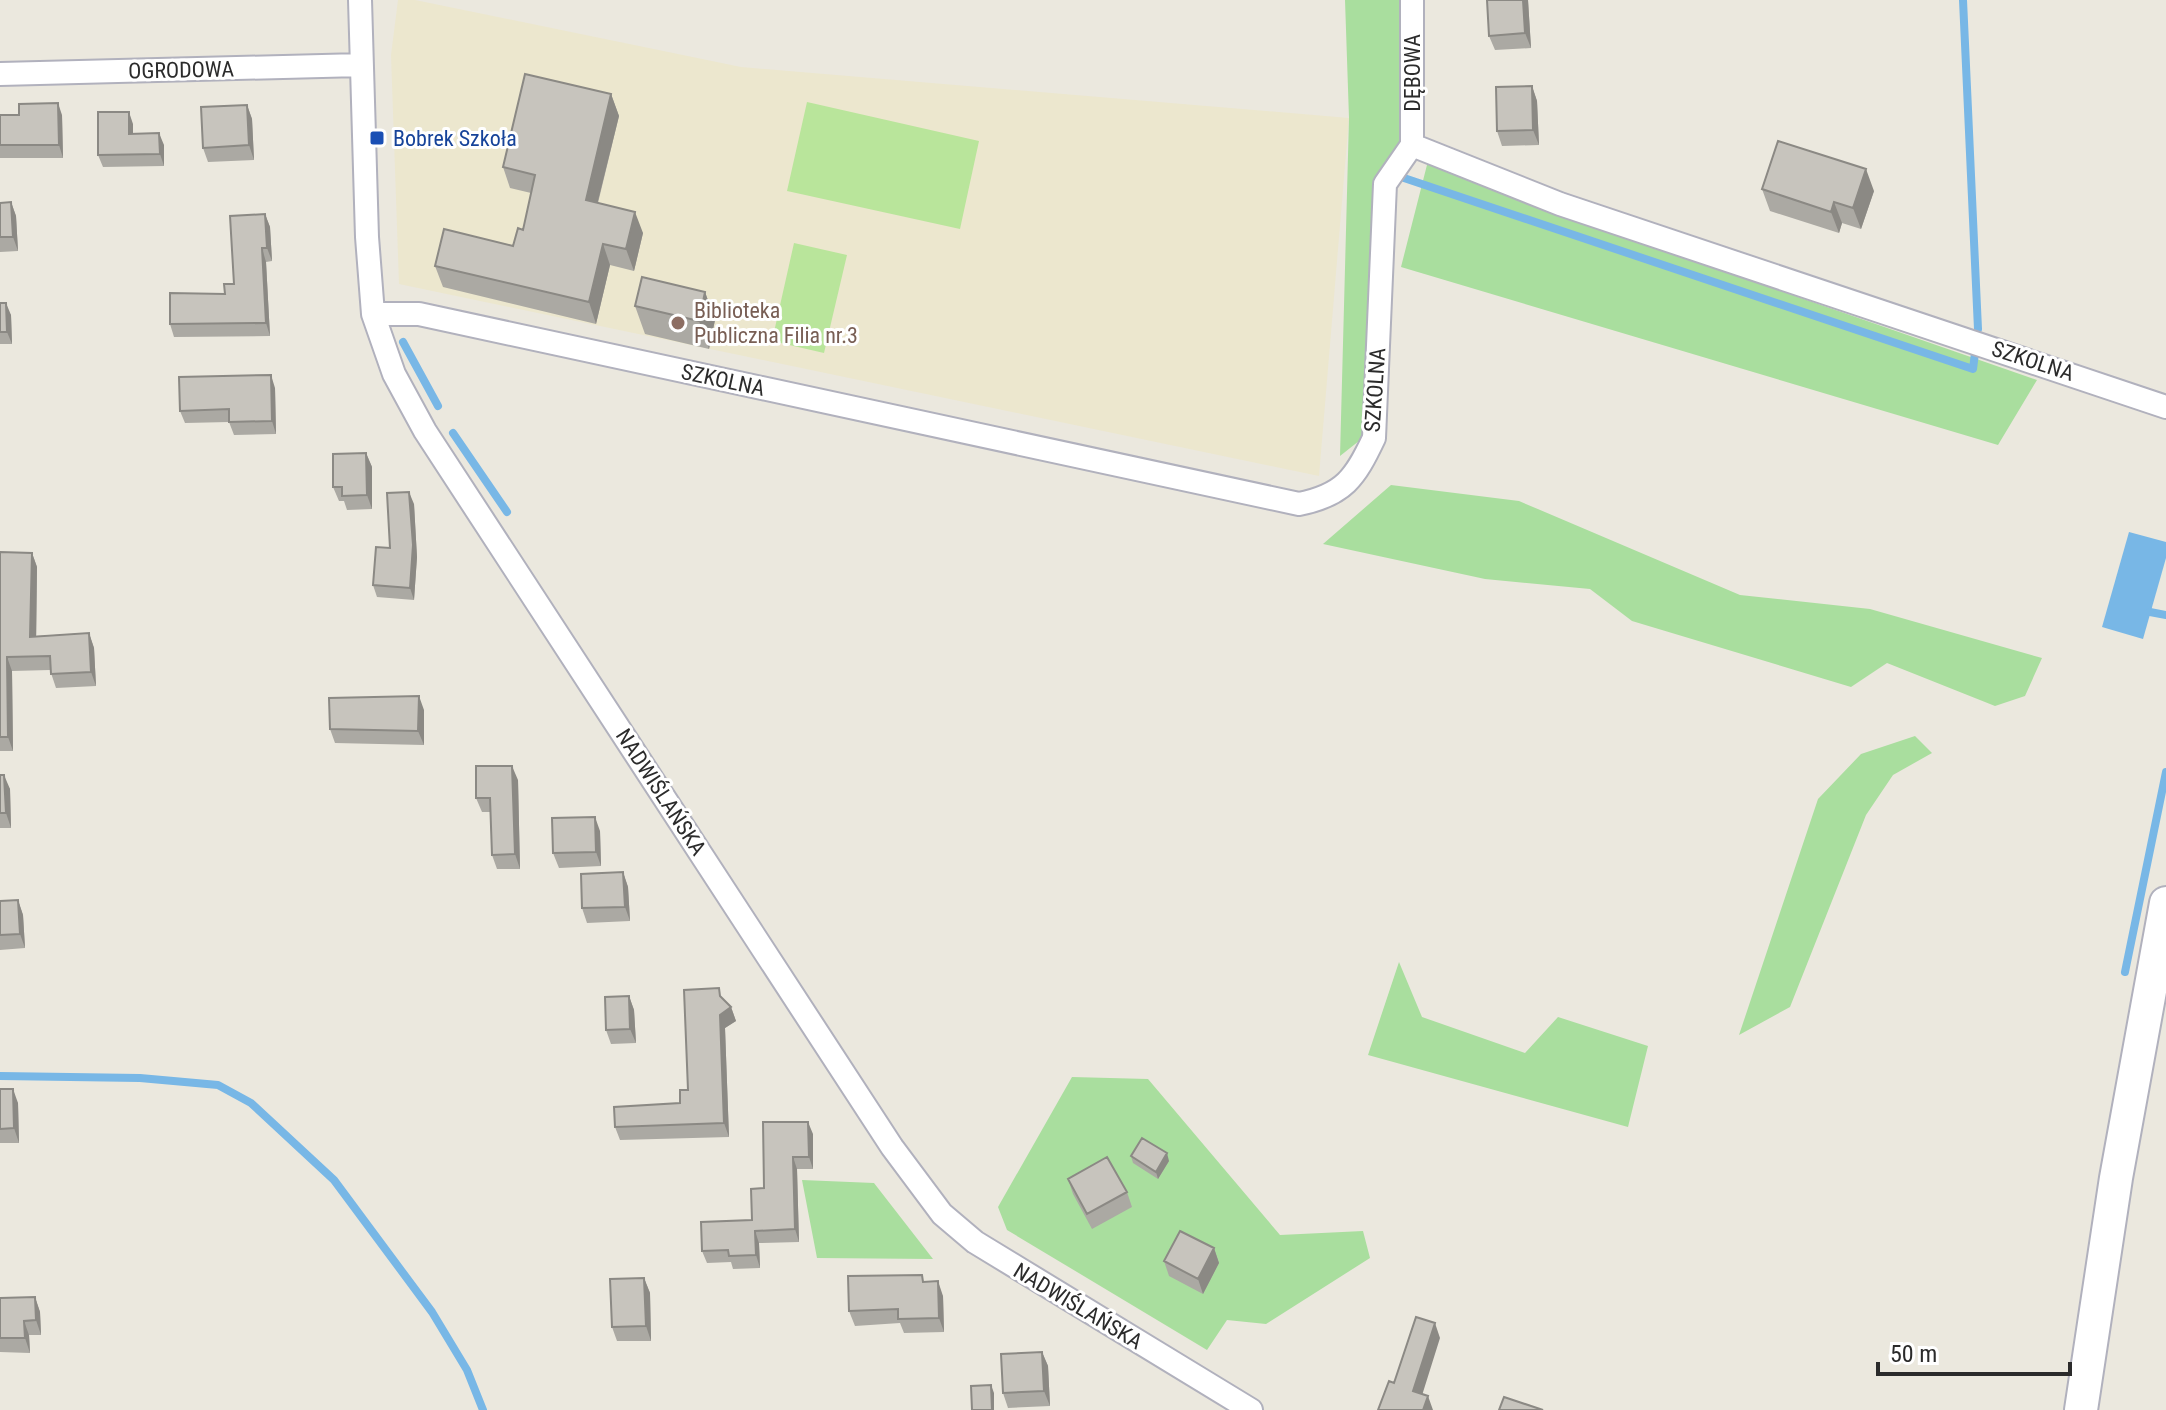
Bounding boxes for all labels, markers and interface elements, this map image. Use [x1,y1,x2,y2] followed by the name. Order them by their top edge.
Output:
[1400,34,1425,112] street label: DĘBOWA
[128,57,234,83] street label: OGRODOWA
[393,126,517,151] place label: Bobrek Szkoła
[368,129,386,147] marker: Bobrek Szkoła
[694,298,858,348] place label: Biblioteka Publiczna Filia nr.3
[669,314,687,332] marker: Biblioteka Publiczna Filia nr.3
[1989,336,2077,386] street label: SZKOLNA
[1360,347,1390,433] street label: SZKOLNA
[679,359,767,401] street label: SZKOLNA
[611,724,711,860] street label: NADWIŚLAŃSKA
[1009,1258,1147,1354] street label: NADWIŚLAŃSKA
[1878,1326,2070,1376] scale bar
[1890,1340,1937,1368] text: 50 m

